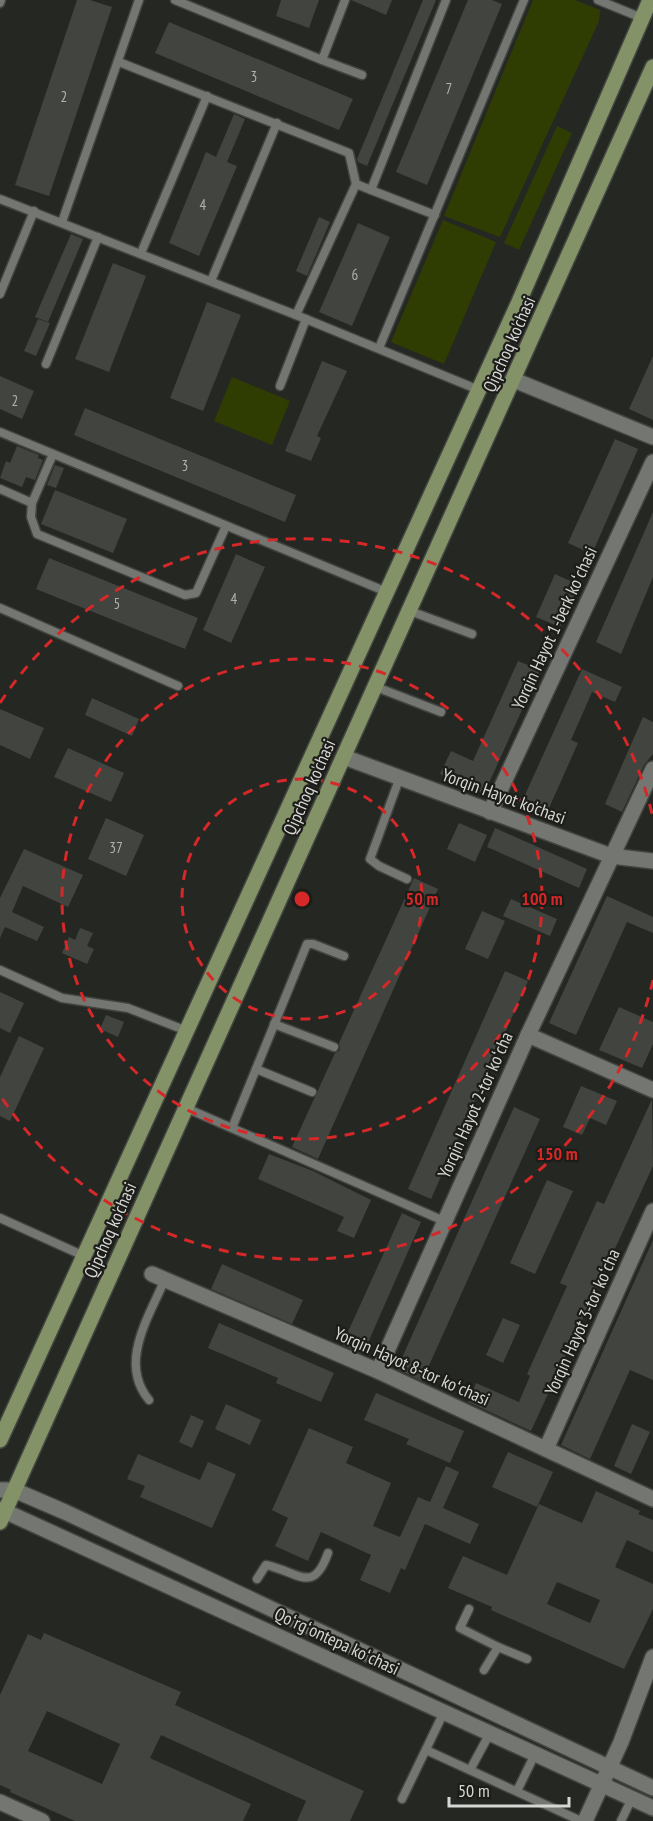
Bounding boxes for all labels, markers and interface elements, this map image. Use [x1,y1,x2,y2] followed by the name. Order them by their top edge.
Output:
[251,67,257,86] house number: 3
[446,79,452,98] house number: 7
[61,87,67,106] house number: 2
[200,195,207,214] house number: 4
[352,265,359,284] house number: 6
[478,293,540,395] street label: Qipchoq ko'chasi
[12,391,18,410] house number: 2
[182,456,188,475] house number: 3
[506,543,602,713] street label: Yorqin Hayot 1-berk koʻchasi
[231,589,238,608] house number: 4
[114,594,120,613] house number: 5
[278,736,340,838] street label: Qipchoq ko'chasi
[439,763,569,829] street label: Yorqin Hayot ko'chasi
[109,838,123,857] house number: 37
[406,887,438,910] text: 50 m
[521,887,563,910] text: 100 m
[292,889,312,909] centre of rings
[432,1028,518,1182] street label: Yorqin Hayot 2-tor koʻcha
[536,1142,578,1165] text: 150 m
[79,1179,141,1281] street label: Qipchoq ko'chasi
[539,1245,625,1399] street label: Yorqin Hayot 3-tor koʻcha
[331,1321,493,1411] street label: Yorqin Hayot 8-tor koʻchasi
[271,1602,403,1680] street label: Qoʻrgʻontepa koʻchasi
[449,1770,569,1808] scale bar
[458,1779,490,1802] text: 50 m

